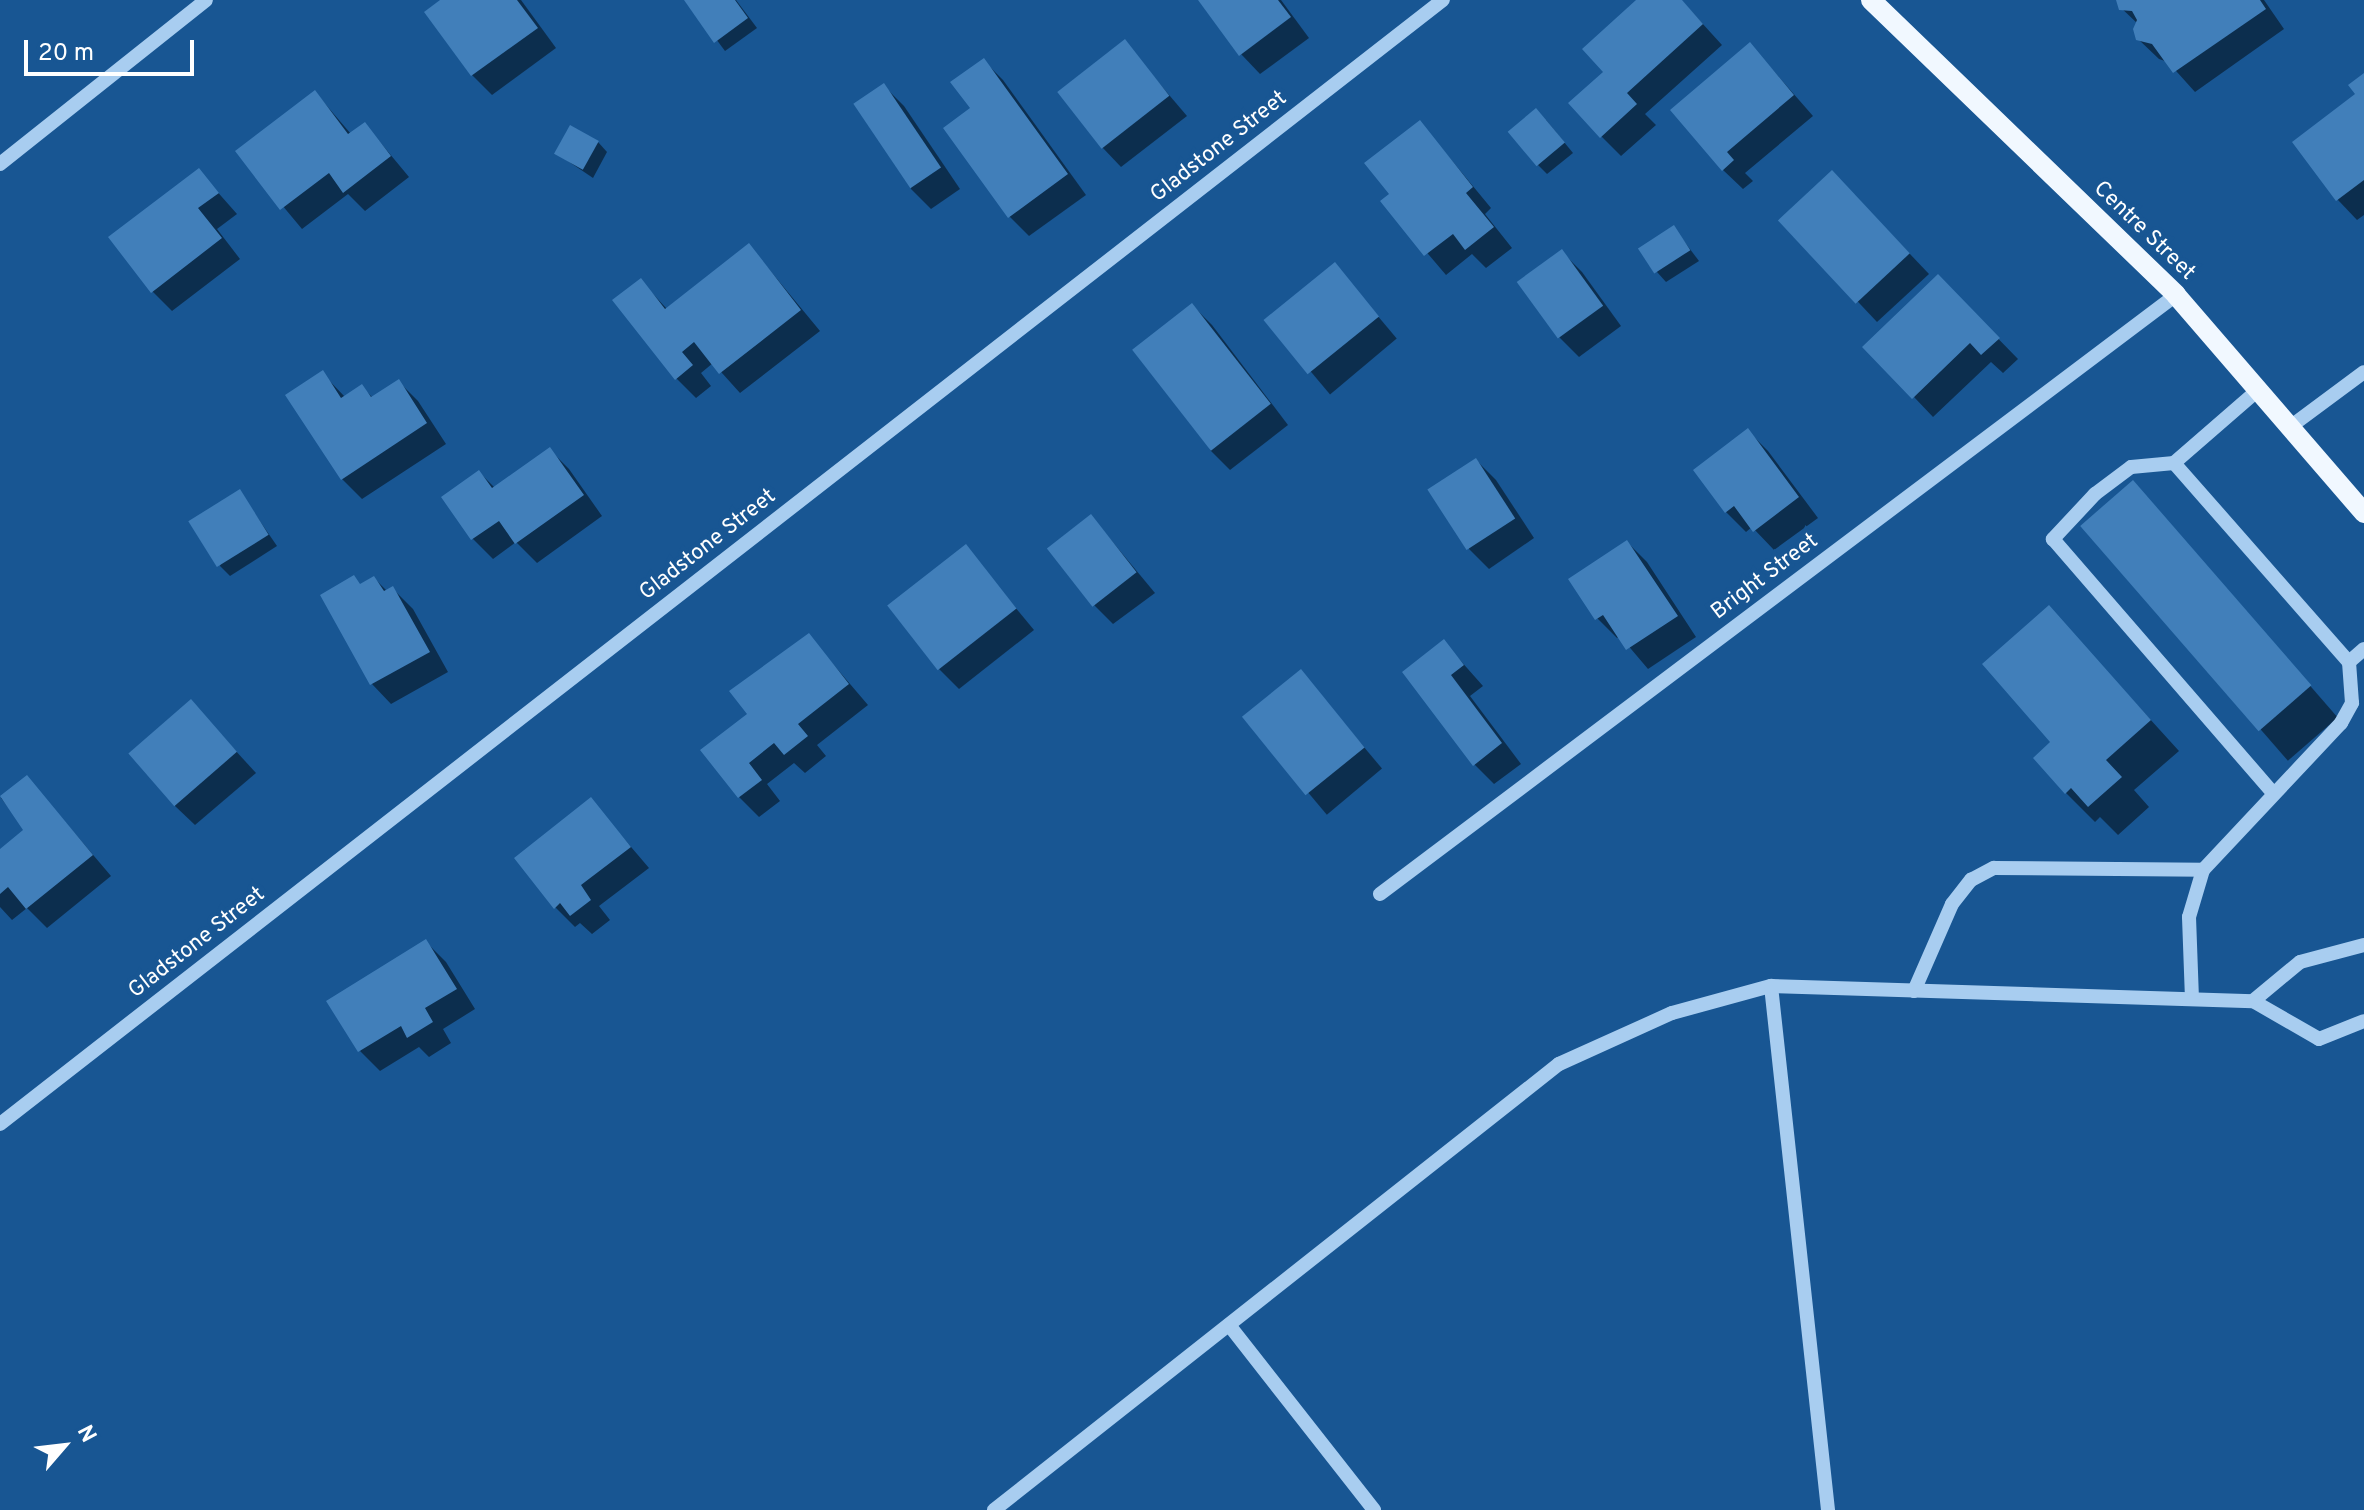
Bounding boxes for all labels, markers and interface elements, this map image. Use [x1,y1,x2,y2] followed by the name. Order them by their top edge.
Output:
[28,24,198,74] scale bar
[38,39,94,69] text: 20 m
[1146,86,1292,208] street label: Gladstone Street
[2088,176,2200,286] street label: Centre Street
[635,484,781,606] street label: Gladstone Street
[1706,528,1824,626] street label: Bright Street
[124,882,270,1004] street label: Gladstone Street
[24,1406,104,1486] north arrow
[70,1421,101,1448] text: N

